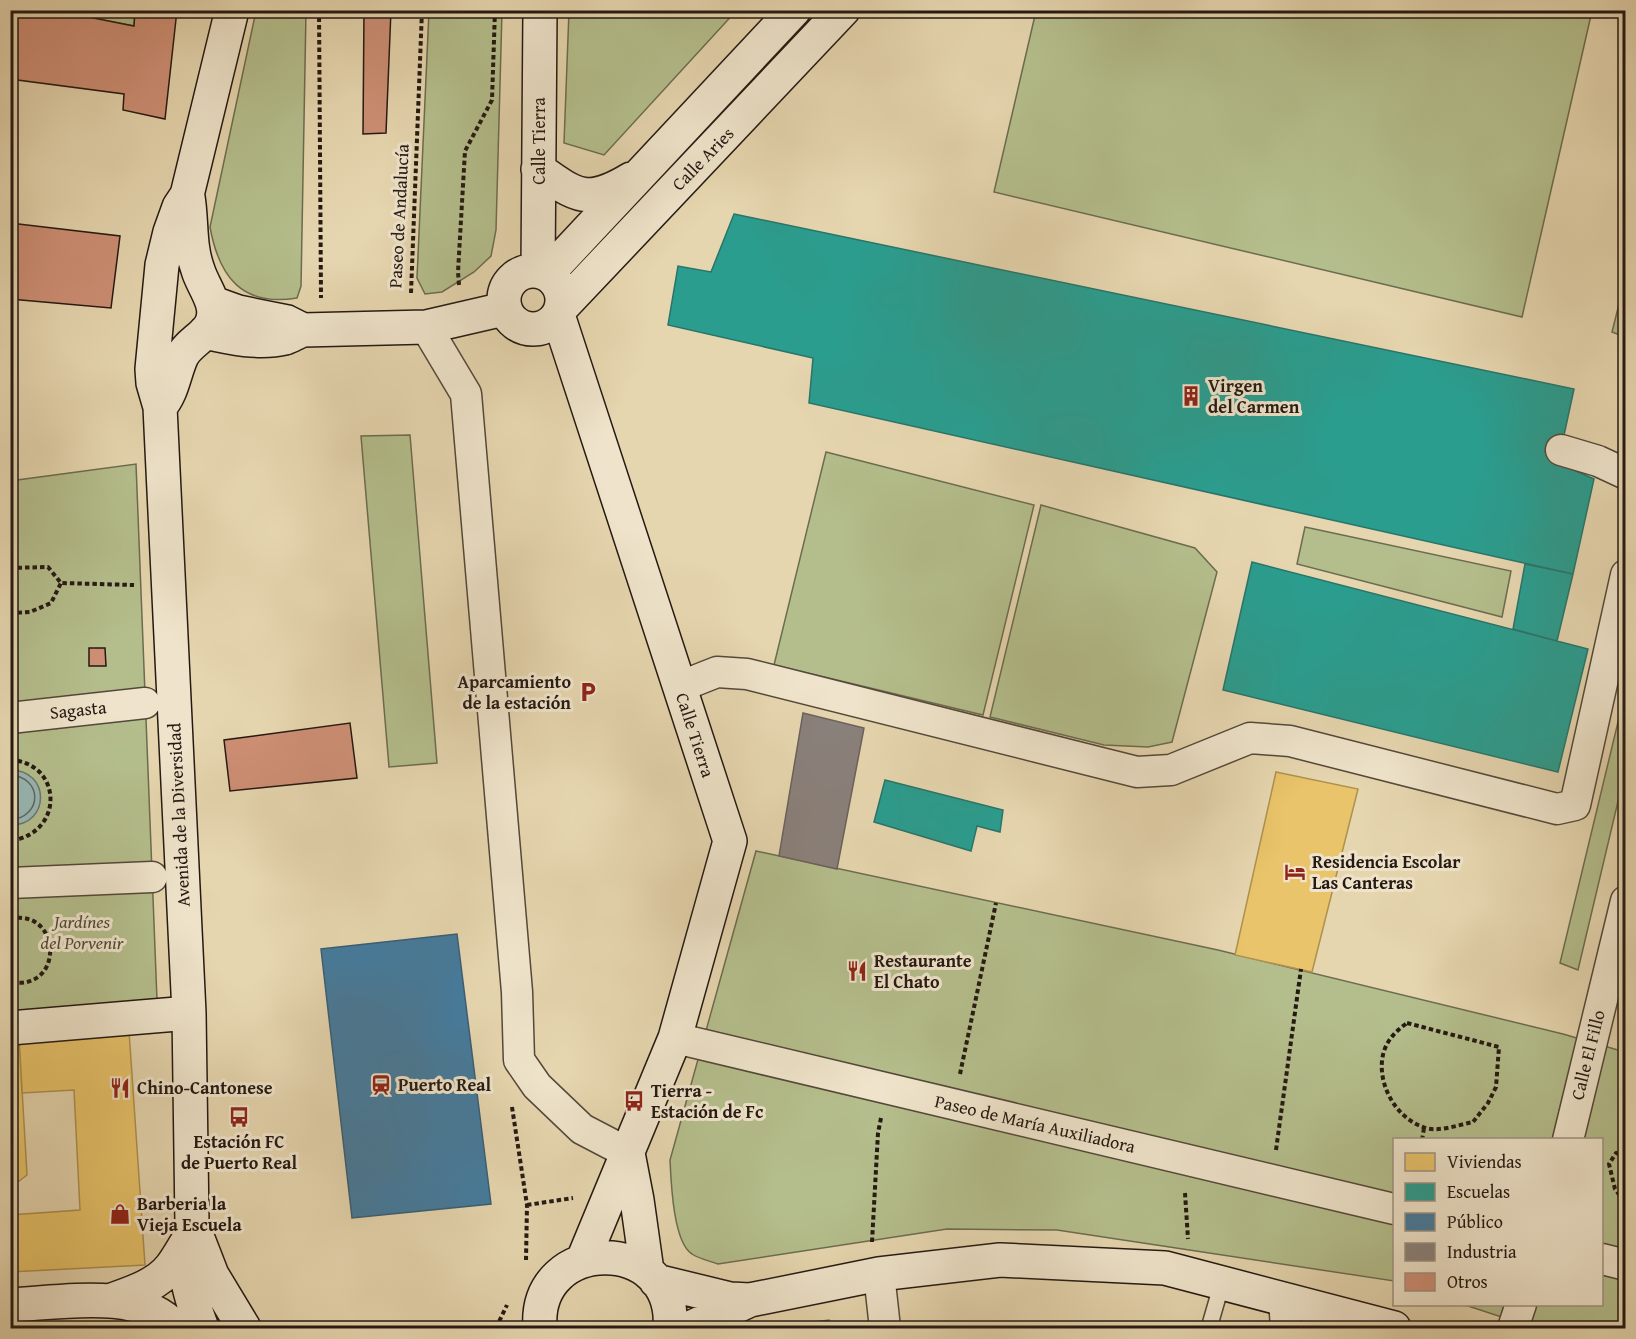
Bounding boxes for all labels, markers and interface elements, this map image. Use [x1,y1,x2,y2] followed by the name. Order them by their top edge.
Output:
[525,97,552,185] street label: Calle Tierra
[665,121,740,197] street label: Calle Aries
[381,143,416,289] street label: Paseo de Andalucía
[1208,372,1300,420] place label: Virgen del Carmen
[1179,384,1203,408] building icon: Virgen del Carmen
[458,668,571,716] place label: Aparcamiento de la estación
[576,680,600,704] parking icon: Aparcamiento de la estación
[669,689,722,781] street label: Calle Tierra
[48,693,108,726] street label: Sagasta
[160,722,197,908] street label: Avenida de la Diversidad
[1312,848,1461,896] place label: Residencia Escolar Las Canteras
[1283,860,1307,884] hotel icon: Residencia Escolar Las Canteras
[41,908,125,956] park label: Jardínes del Porvenir
[874,947,972,995] place label: Restaurante El Chato
[845,959,869,983] restaurant icon: Restaurante El Chato
[1563,1007,1612,1103] street label: Calle El Fillo
[398,1071,491,1098] place label: Puerto Real
[369,1073,393,1097] station icon: Puerto Real
[137,1074,273,1101] place label: Chino-Cantonese
[108,1076,132,1100] restaurant icon: Chino-Cantonese
[651,1077,763,1125] place label: Tierra - Estación de Fc
[932,1087,1139,1160] street label: Paseo de María Auxiliadora
[622,1089,646,1113] bus stop icon: Tierra - Estación de Fc
[227,1105,251,1129] bus stop icon: Estación FC de Puerto Real
[181,1128,298,1176] place label: Estación FC de Puerto Real
[1393,1138,1603,1306] legend
[1447,1148,1522,1175] text: Viviendas
[1447,1178,1510,1205] text: Escuelas
[137,1190,242,1238] place label: Barberia la Vieja Escuela
[108,1202,132,1226] shop icon: Barberia la Vieja Escuela
[1447,1208,1503,1235] text: Público
[1447,1238,1517,1265] text: Industria
[1447,1268,1488,1295] text: Otros

